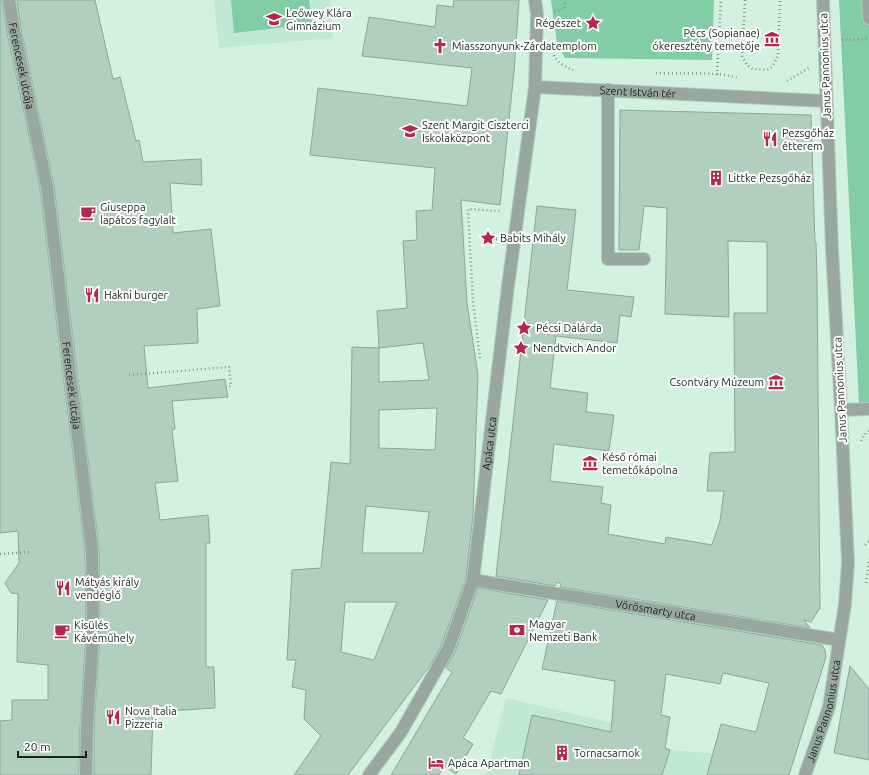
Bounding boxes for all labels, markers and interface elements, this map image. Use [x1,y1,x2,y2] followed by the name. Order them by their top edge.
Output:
[286,7,352,32] place label: Leőwey Klára Gimnázium
[265,10,283,28] school or university icon: Leőwey Klára Gimnázium
[817,13,833,119] street label: Janus Pannonius utca
[584,14,602,32] place icon: Régészet
[536,17,582,29] place label: Régészet
[7,22,36,110] street label: Ferencesek utcája
[652,27,760,52] place label: Pécs (Sopianae) ókeresztény temetője
[763,30,781,48] museum icon: Pécs (Sopianae) ókeresztény temetője
[431,37,449,55] church icon: Miasszonyunk-Zárdatemplom
[452,40,597,52] place label: Miasszonyunk-Zárdatemplom
[599,84,677,100] street label: Szent István tér
[422,119,529,144] place label: Szent Margit Ciszterci Iskolaközpont
[401,122,419,140] school or university icon: Szent Margit Ciszterci Iskolaközpont
[782,127,834,152] place label: Pezsgőház étterem
[761,130,779,148] restaurant icon: Pezsgőház étterem
[707,169,725,187] building icon: Littke Pezsgőház
[728,172,811,184] place label: Littke Pezsgőház
[100,201,177,226] place label: Giuseppa lapátos fagylalt
[79,204,97,222] cafe icon: Giuseppa lapátos fagylalt
[479,229,497,247] place icon: Babits Mihály
[500,232,566,244] place label: Babits Mihály
[83,286,101,304] restaurant icon: Hakni burger
[104,289,169,301] place label: Hakni burger
[515,319,533,337] place icon: Pécsi Dalárda
[536,322,602,334] place label: Pécsi Dalárda
[831,337,849,443] street label: Janus Pannonius utca
[512,339,530,357] place icon: Nendtvich Andor
[60,341,83,430] street label: Ferencesek utcája
[533,342,617,354] place label: Nendtvich Andor
[767,373,785,391] museum icon: Csontváry Múzeum
[670,376,764,388] place label: Csontváry Múzeum
[480,416,498,471] street label: Apáca utca
[602,451,678,476] place label: Késő római temetőkápolna
[581,454,599,472] museum icon: Késő római temetőkápolna
[75,576,140,601] place label: Mátyás király vendéglő
[54,579,72,597] restaurant icon: Mátyás király vendéglő
[614,597,697,622] street label: Vörösmarty utca
[529,618,598,643] place label: Magyar Nemzeti Bank
[74,619,135,644] place label: Kisülés Kávéműhely
[508,621,526,639] bank icon: Magyar Nemzeti Bank
[53,622,71,640] cafe icon: Kisülés Kávéműhely
[804,659,842,764] street label: Janus Pannonius utca
[125,705,177,730] place label: Nova Italia Pizzeria
[104,708,122,726] restaurant icon: Nova Italia Pizzeria
[18,733,86,759] scale bar
[24,740,51,753] text: 20 m
[553,744,571,762] building icon: Tornacsarnok
[574,747,641,759] place label: Tornacsarnok
[427,754,445,772] hotel icon: Apáca Apartman
[448,757,530,769] place label: Apáca Apartman

